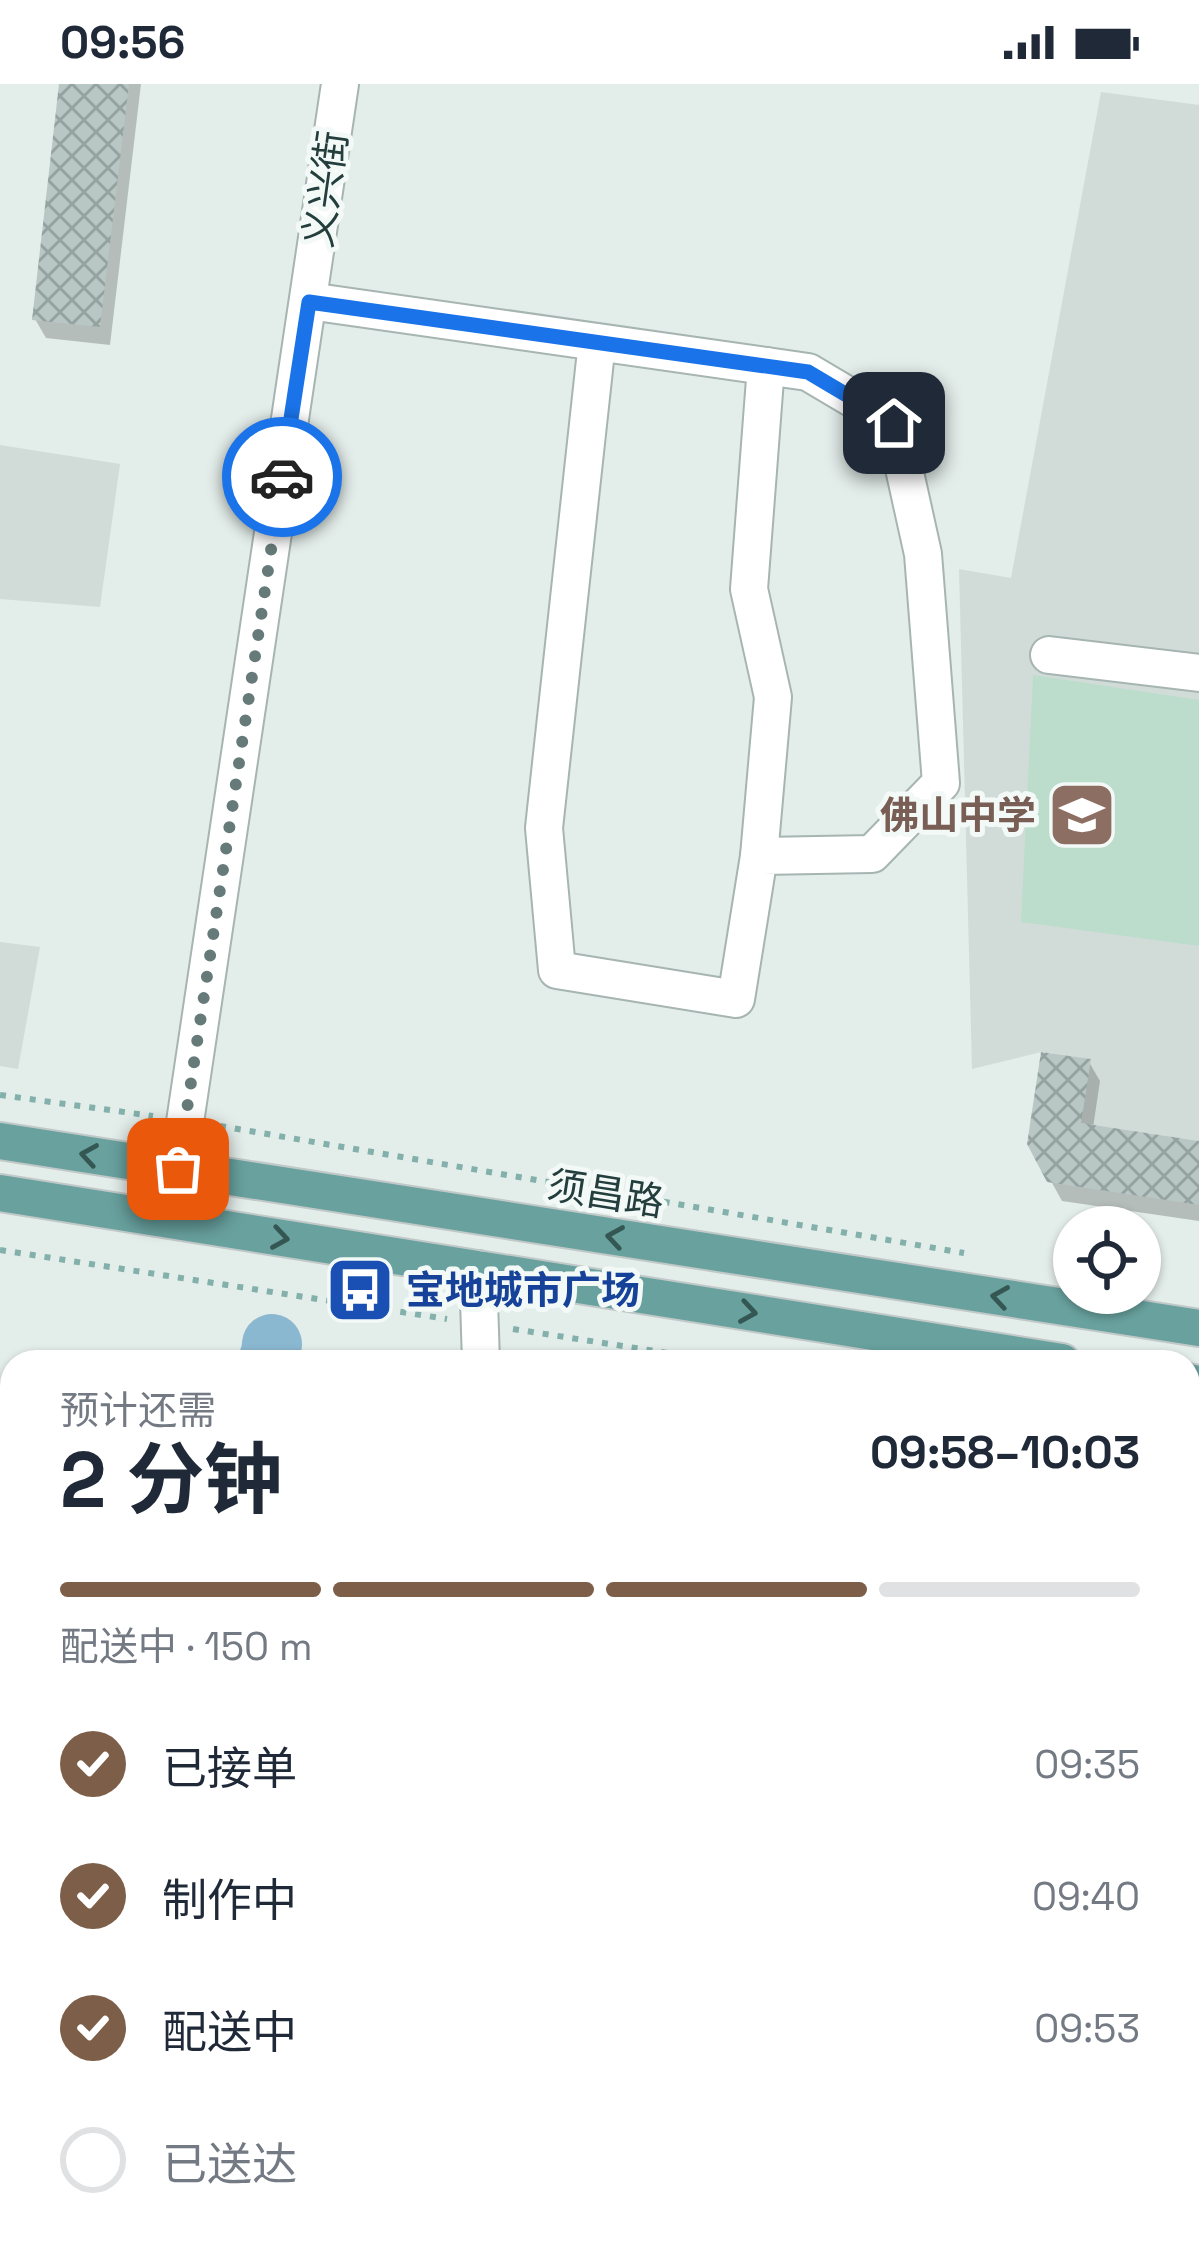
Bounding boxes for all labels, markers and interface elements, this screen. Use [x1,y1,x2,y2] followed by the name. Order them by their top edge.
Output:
[60,14,185,71] text: 09:56
[293,128,358,250] street label: 义兴街
[843,372,945,474] pin
[861,390,927,456] icon: home
[222,417,342,537] courier
[249,444,315,510] icon: car
[1047,780,1117,850] school or university icon: 佛山中学
[880,791,1036,840] place label: 佛山中学
[127,1118,229,1220] pin
[145,1136,211,1202] icon: bag
[79,1143,99,1169] one-way arrow
[544,1160,668,1227] street label: 须昌路
[1053,1206,1161,1314] map controls
[1053,1206,1161,1314] button: locate
[270,1224,290,1249] one-way arrow
[605,1225,625,1251] one-way arrow
[325,1255,395,1325] bus stop icon: 宝地城市广场
[406,1266,640,1315] place label: 宝地城市广场
[991,1285,1010,1311] one-way arrow
[738,1298,758,1324] one-way arrow
[60,1386,216,1435] text: 预计还需
[870,1424,1140,1481] text: 09:58–10:03
[60,1430,282,1530] text: 2 分钟
[60,1622,313,1671] text: 配送中 · 150 m
[60,1731,126,1797] icon: check
[162,1740,297,1797] text: 已接单
[1034,1740,1140,1789] text: 09:35
[60,1863,126,1929] icon: check
[162,1872,297,1929] text: 制作中
[1032,1872,1140,1921] text: 09:40
[60,1995,126,2061] icon: check
[162,2004,297,2061] text: 配送中
[1034,2004,1140,2053] text: 09:53
[162,2136,297,2193] text: 已送达

